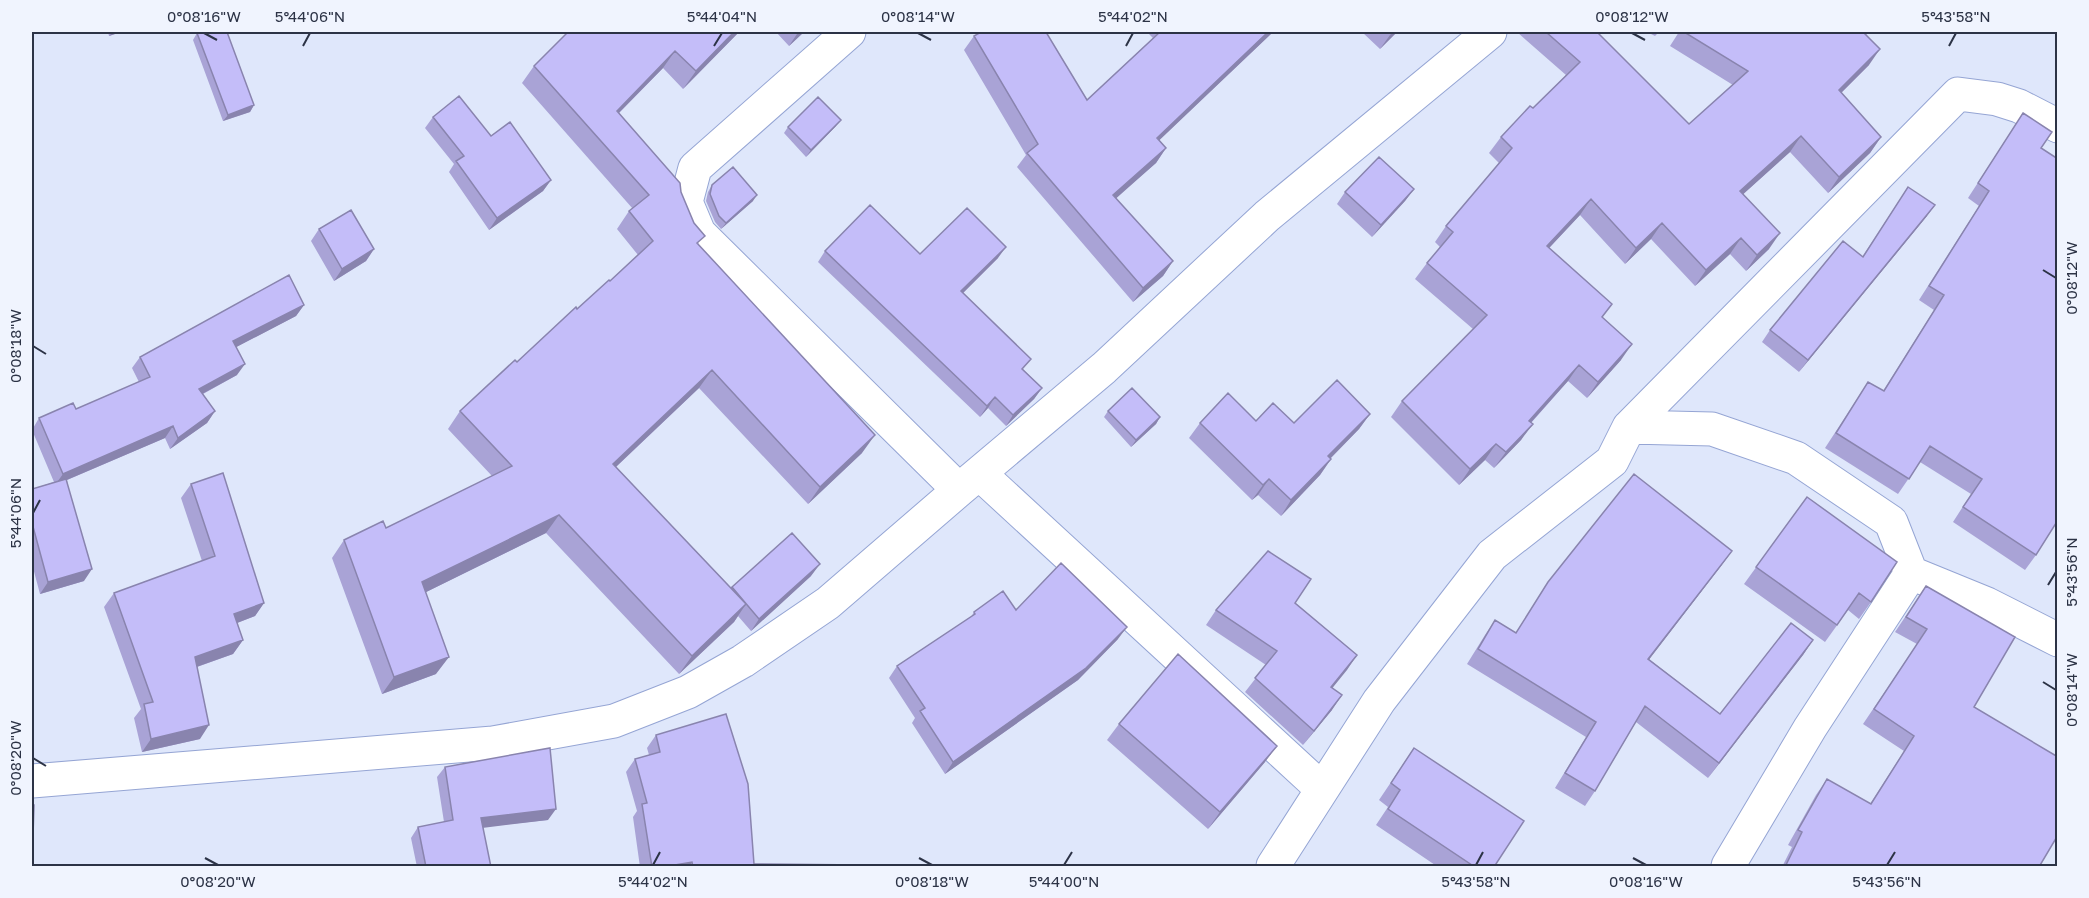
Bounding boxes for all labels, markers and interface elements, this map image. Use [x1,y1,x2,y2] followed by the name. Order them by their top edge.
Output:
[167,7,241,25] text: 0°08'16"W
[275,7,345,25] text: 5°44'06"N
[687,7,757,25] text: 5°44'04"N
[881,7,955,25] text: 0°08'14"W
[1098,7,1168,25] text: 5°44'02"N
[1595,7,1669,25] text: 0°08'12"W
[1921,7,1991,25] text: 5°43'58"N
[2062,241,2080,315] text: 0°08'12"W
[6,309,24,383] text: 0°08'18"W
[6,478,24,548] text: 5°44'06"N
[2062,537,2080,607] text: 5°43'56"N
[2062,653,2080,727] text: 0°08'14"W
[6,720,24,796] text: 0°08'20"W
[180,872,256,890] text: 0°08'20"W
[618,872,688,890] text: 5°44'02"N
[895,872,969,890] text: 0°08'18"W
[1029,872,1099,890] text: 5°44'00"N
[1441,872,1511,890] text: 5°43'58"N
[1609,872,1683,890] text: 0°08'16"W
[1852,872,1922,890] text: 5°43'56"N

